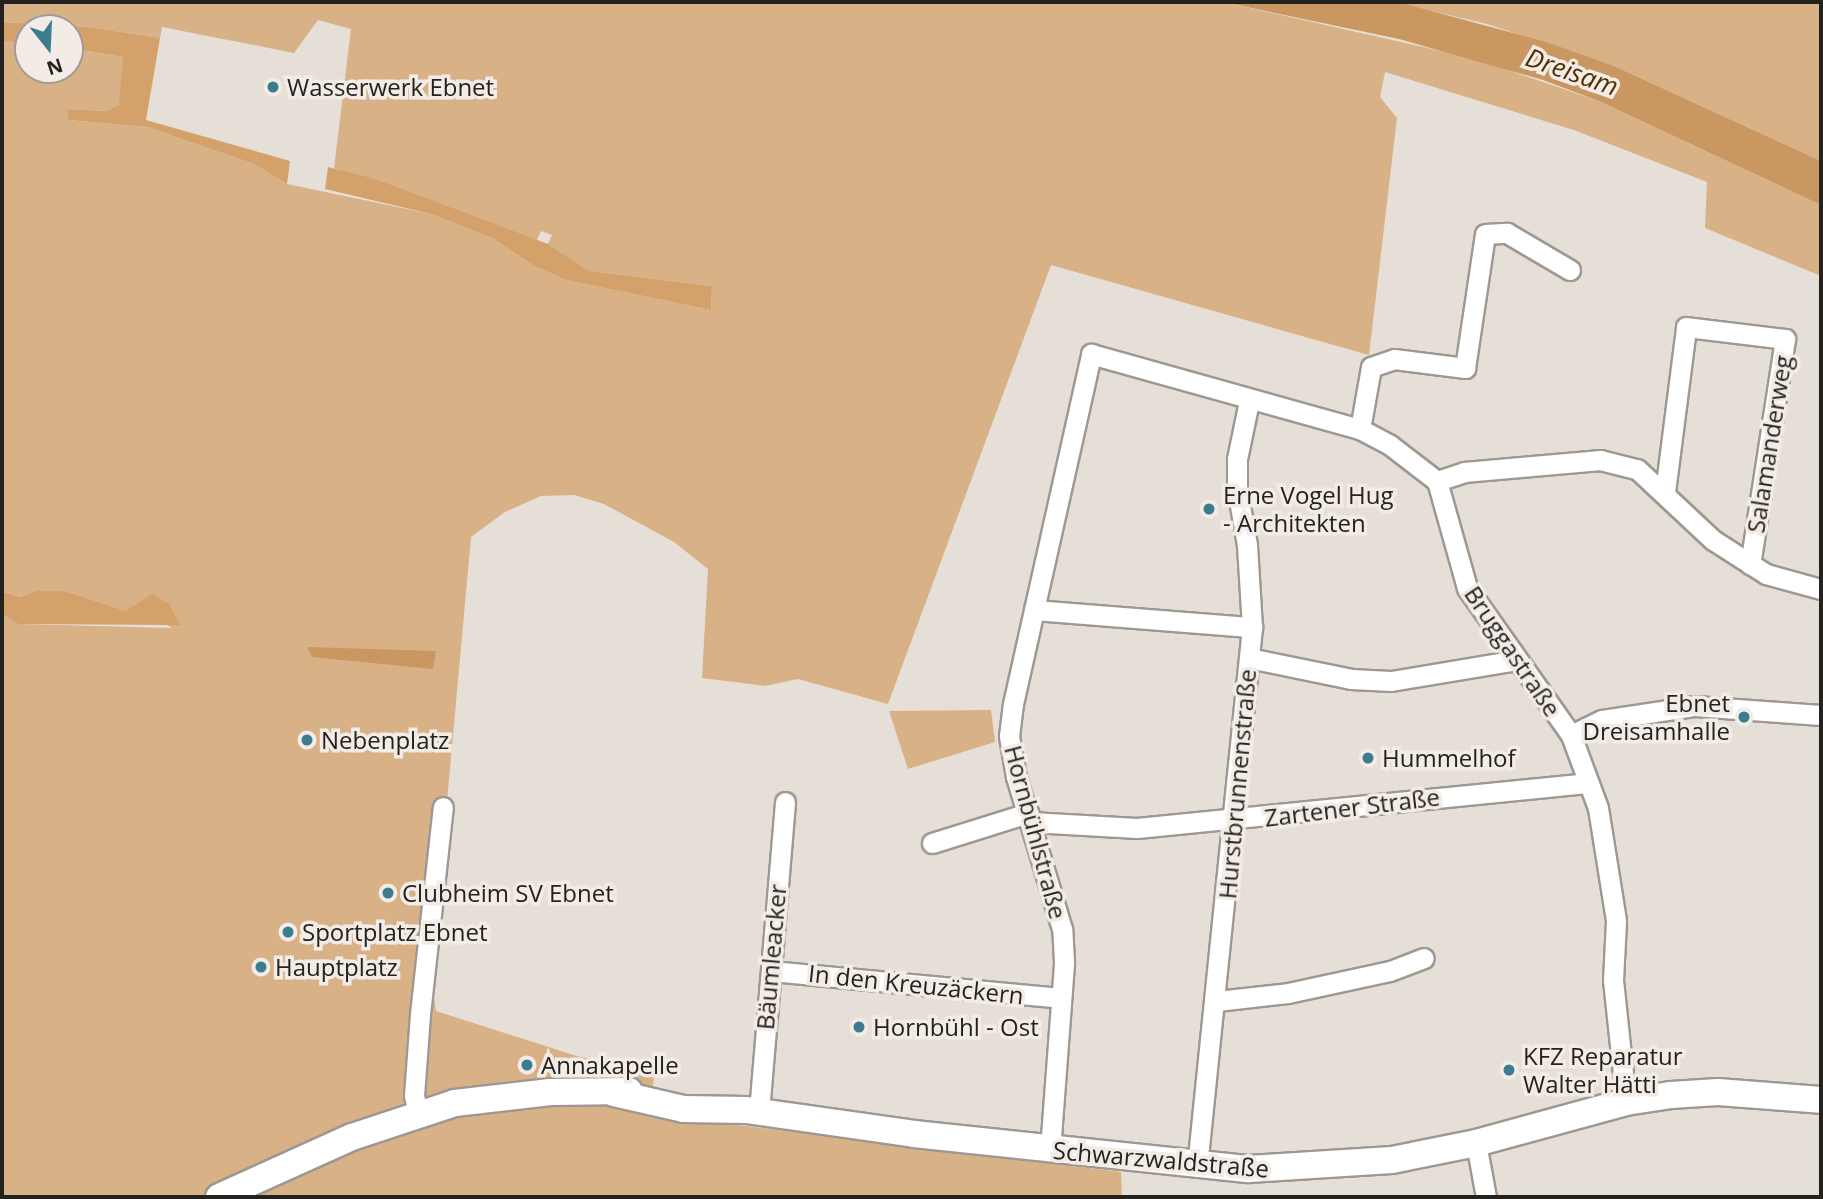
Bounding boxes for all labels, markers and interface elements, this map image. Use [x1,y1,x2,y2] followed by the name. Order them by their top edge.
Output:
[14,14,84,84] north arrow
[1522,42,1622,102] water label: Dreisam
[44,52,66,82] text: N
[287,73,494,101] place label: Wasserwerk Ebnet
[265,79,281,95] marker: Wasserwerk Ebnet
[1741,353,1797,535] street label: Salamanderweg
[1223,481,1394,537] place label: Erne Vogel Hug - Architekten
[1201,501,1217,517] marker: Erne Vogel Hug - Architekten
[1459,580,1567,722] street label: Bruggastraße
[1213,668,1261,900] street label: Hurstbrunnenstraße
[1583,689,1730,745] place label: Ebnet Dreisamhalle
[1736,709,1752,725] marker: Ebnet Dreisamhalle
[321,726,449,754] place label: Nebenplatz
[299,732,315,748] marker: Nebenplatz
[999,742,1073,922] street label: Hornbühlstraße
[1382,744,1516,772] place label: Hummelhof
[1360,750,1376,766] marker: Hummelhof
[1263,782,1441,832] street label: Zartener Straße
[402,879,614,907] place label: Clubheim SV Ebnet
[750,883,792,1031] street label: Bäumleacker
[380,885,396,901] marker: Clubheim SV Ebnet
[302,918,488,946] place label: Sportplatz Ebnet
[280,924,296,940] marker: Sportplatz Ebnet
[275,953,398,981] place label: Hauptplatz
[807,958,1025,1010] street label: In den Kreuzäckern
[253,959,269,975] marker: Hauptplatz
[873,1013,1039,1041] place label: Hornbühl - Ost
[851,1019,867,1035] marker: Hornbühl - Ost
[1523,1042,1683,1098] place label: KFZ Reparatur Walter Hätti
[541,1051,679,1079] place label: Annakapelle
[519,1057,535,1073] marker: Annakapelle
[1501,1062,1517,1078] marker: KFZ Reparatur Walter Hätti
[1052,1135,1270,1183] street label: Schwarzwaldstraße

